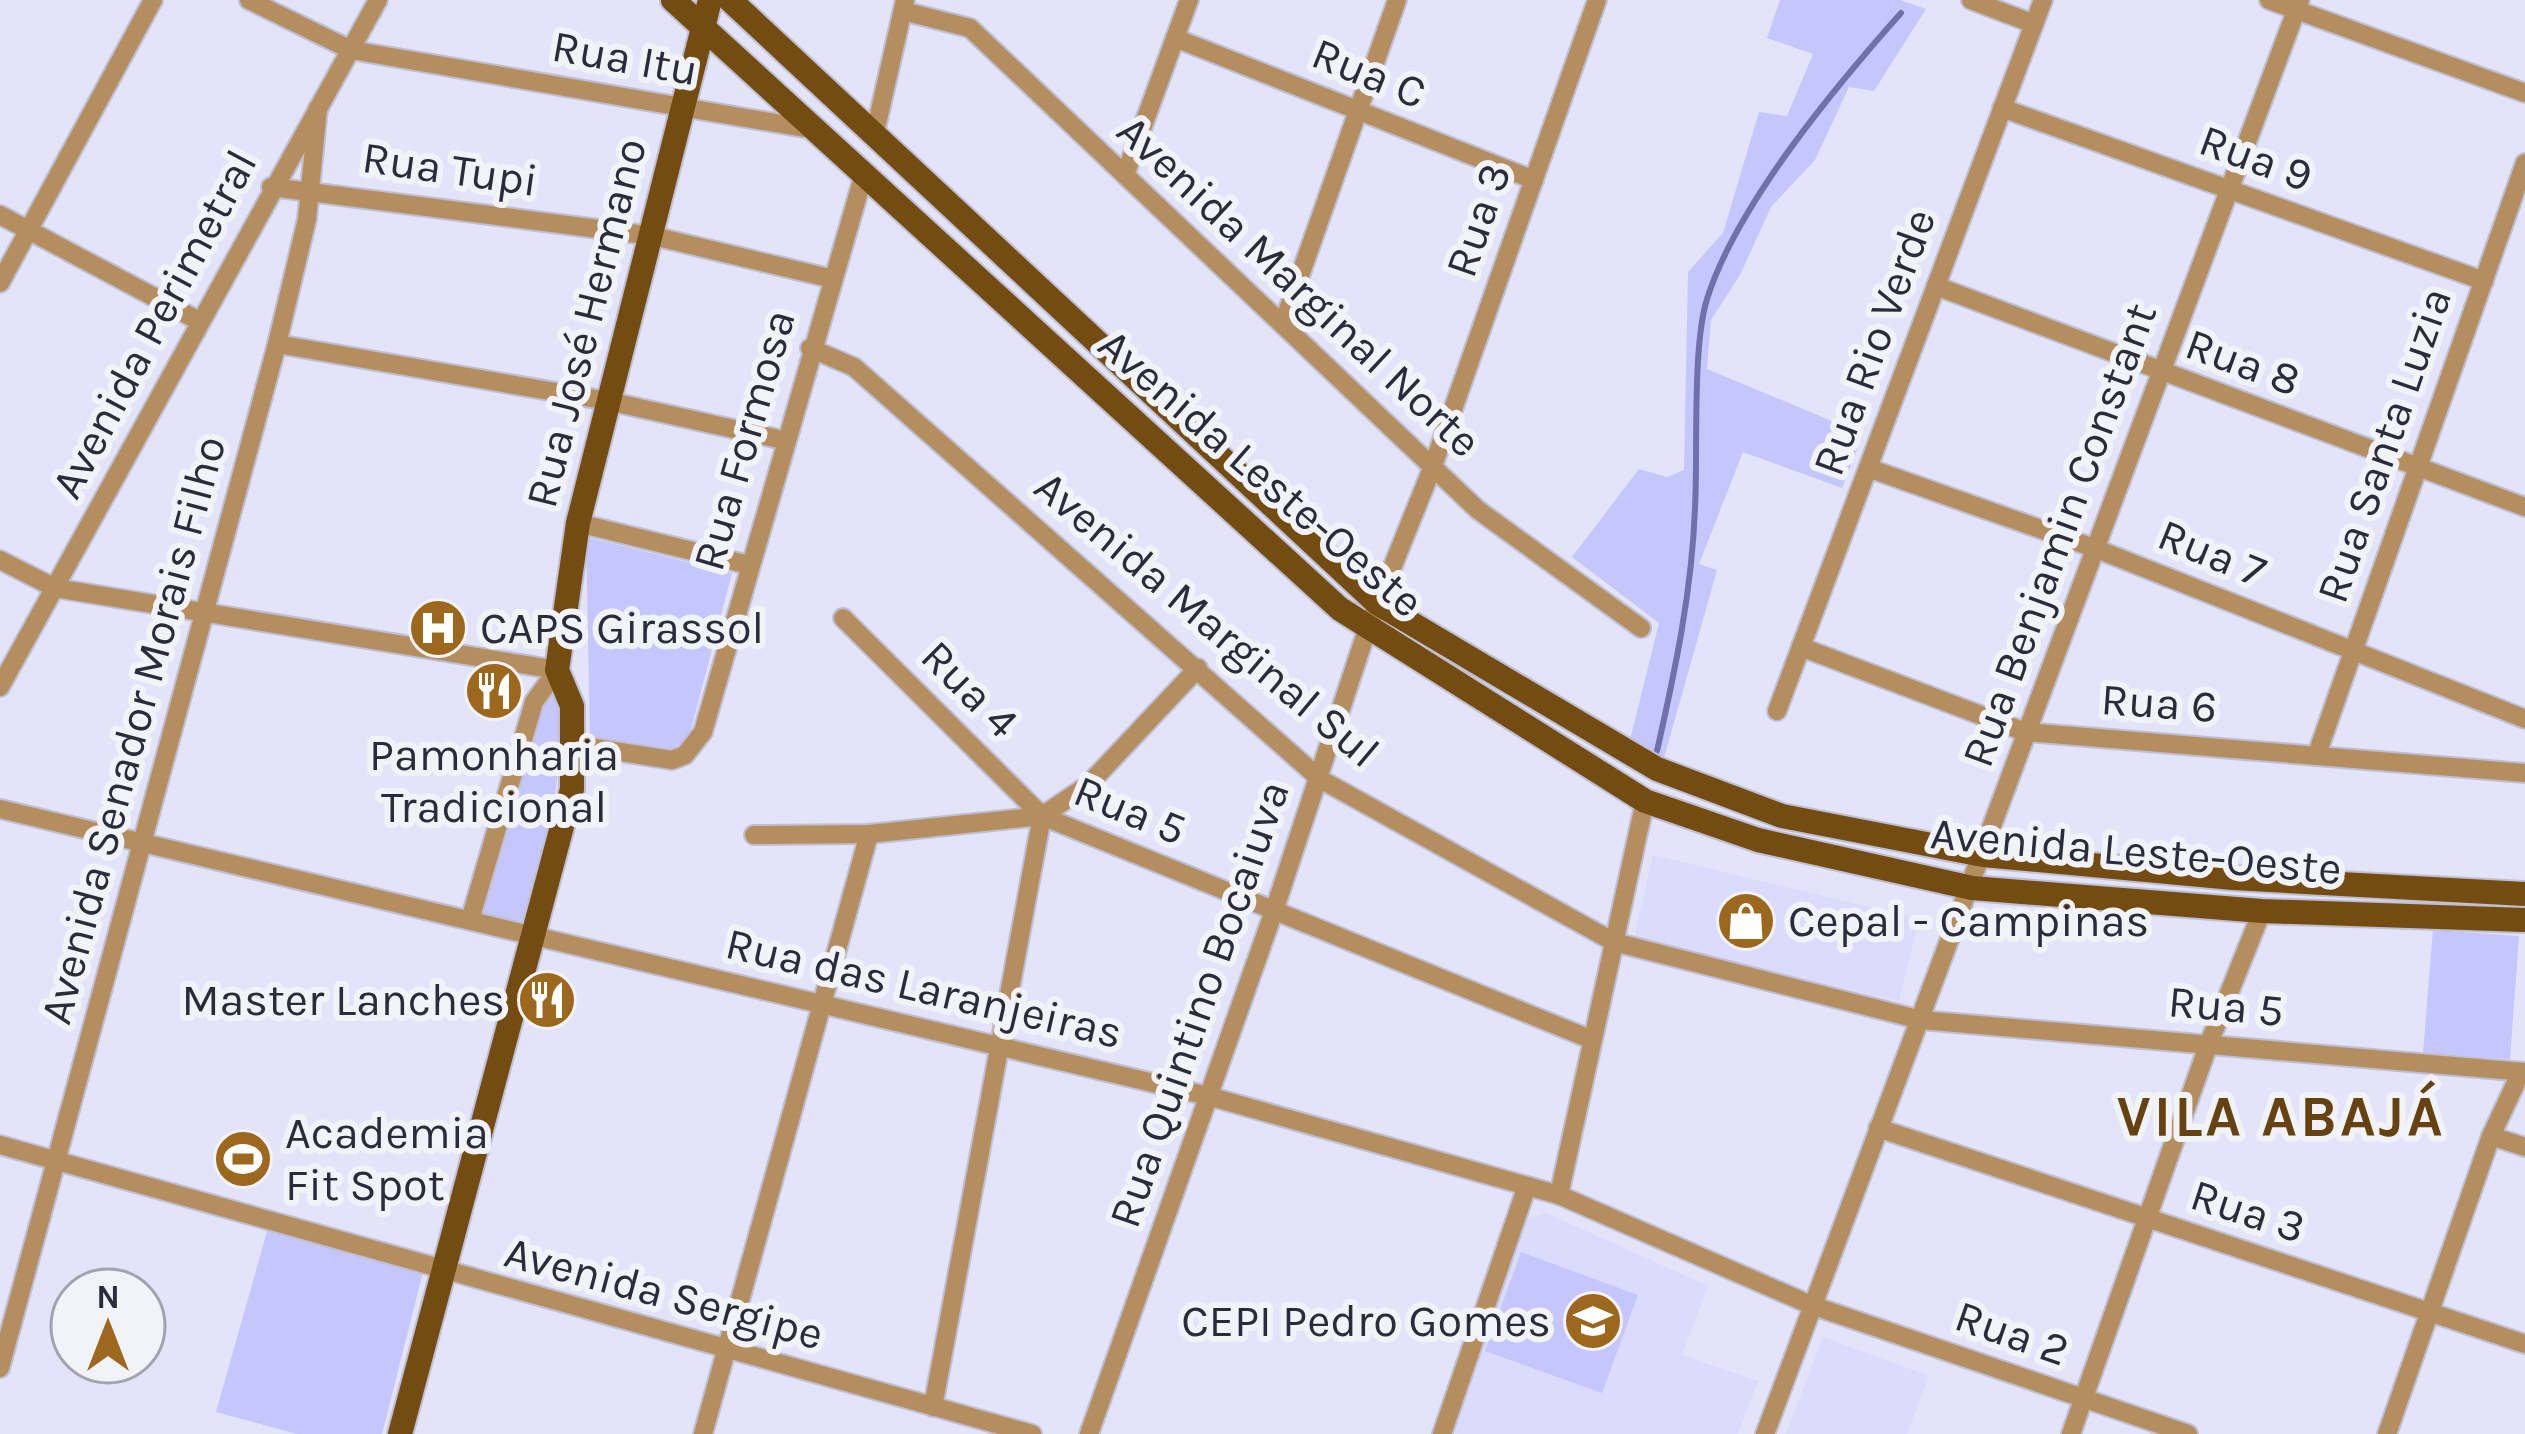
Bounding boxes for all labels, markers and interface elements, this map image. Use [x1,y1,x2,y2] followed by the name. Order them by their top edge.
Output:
[548,20,702,96] street label: Rua Itu
[1305,27,1433,119] street label: Rua C
[1106,104,1491,469] street label: Avenida Marginal Norte
[2192,114,2320,202] street label: Rua 9
[359,131,541,207] street label: Rua Tupi
[515,133,657,513] street label: Rua José Hermano
[40,141,268,507] street label: Avenida Perimetral
[1434,156,1522,284] street label: Rua 3
[1802,202,1946,482] street label: Rua Rio Verde
[2306,281,2462,609] street label: Rua Santa Luzia
[1951,296,2168,774] street label: Rua Benjamin Constant
[682,304,806,576] street label: Rua Formosa
[2179,317,2307,407] street label: Rua 8
[1088,318,1434,628] street label: Avenida Leste-Oeste
[29,430,237,1030] street label: Avenida Senador Morais Filho
[1024,460,1389,779] street label: Avenida Marginal Sul
[2151,508,2273,598] street label: Rua 7
[407,597,469,659] hospital icon: CAPS Girassol
[480,602,764,654] place label: CAPS Girassol
[911,630,1029,748] street label: Rua 4
[463,660,525,722] restaurant icon: Pamonharia Tradicional
[2099,673,2219,733] street label: Rua 6
[369,729,619,833] place label: Pamonharia Tradicional
[1067,764,1193,856] street label: Rua 5
[1098,774,1300,1234] street label: Rua Quintino Bocaiuva
[1928,807,2344,895] street label: Avenida Leste-Oeste
[1715,890,1777,952] shop icon: Cepal - Campinas
[1788,895,2149,947] place label: Cepal - Campinas
[720,917,1127,1060] street label: Rua das Laranjeiras
[516,969,578,1031] restaurant icon: Master Lanches
[181,974,505,1026] place label: Master Lanches
[2166,975,2286,1037] street label: Rua 5
[2116,1080,2446,1150] district label: VILA ABAJÁ
[285,1107,489,1211] place label: Academia Fit Spot
[212,1128,274,1190] sports icon: Academia Fit Spot
[2184,1168,2312,1254] street label: Rua 3
[499,1226,829,1361] street label: Avenida Sergipe
[48,1266,168,1386] north arrow
[96,1278,120,1316] text: N
[1949,1289,2075,1377] street label: Rua 2
[1562,1290,1624,1352] school or university icon: CEPI Pedro Gomes
[1181,1295,1551,1347] place label: CEPI Pedro Gomes

